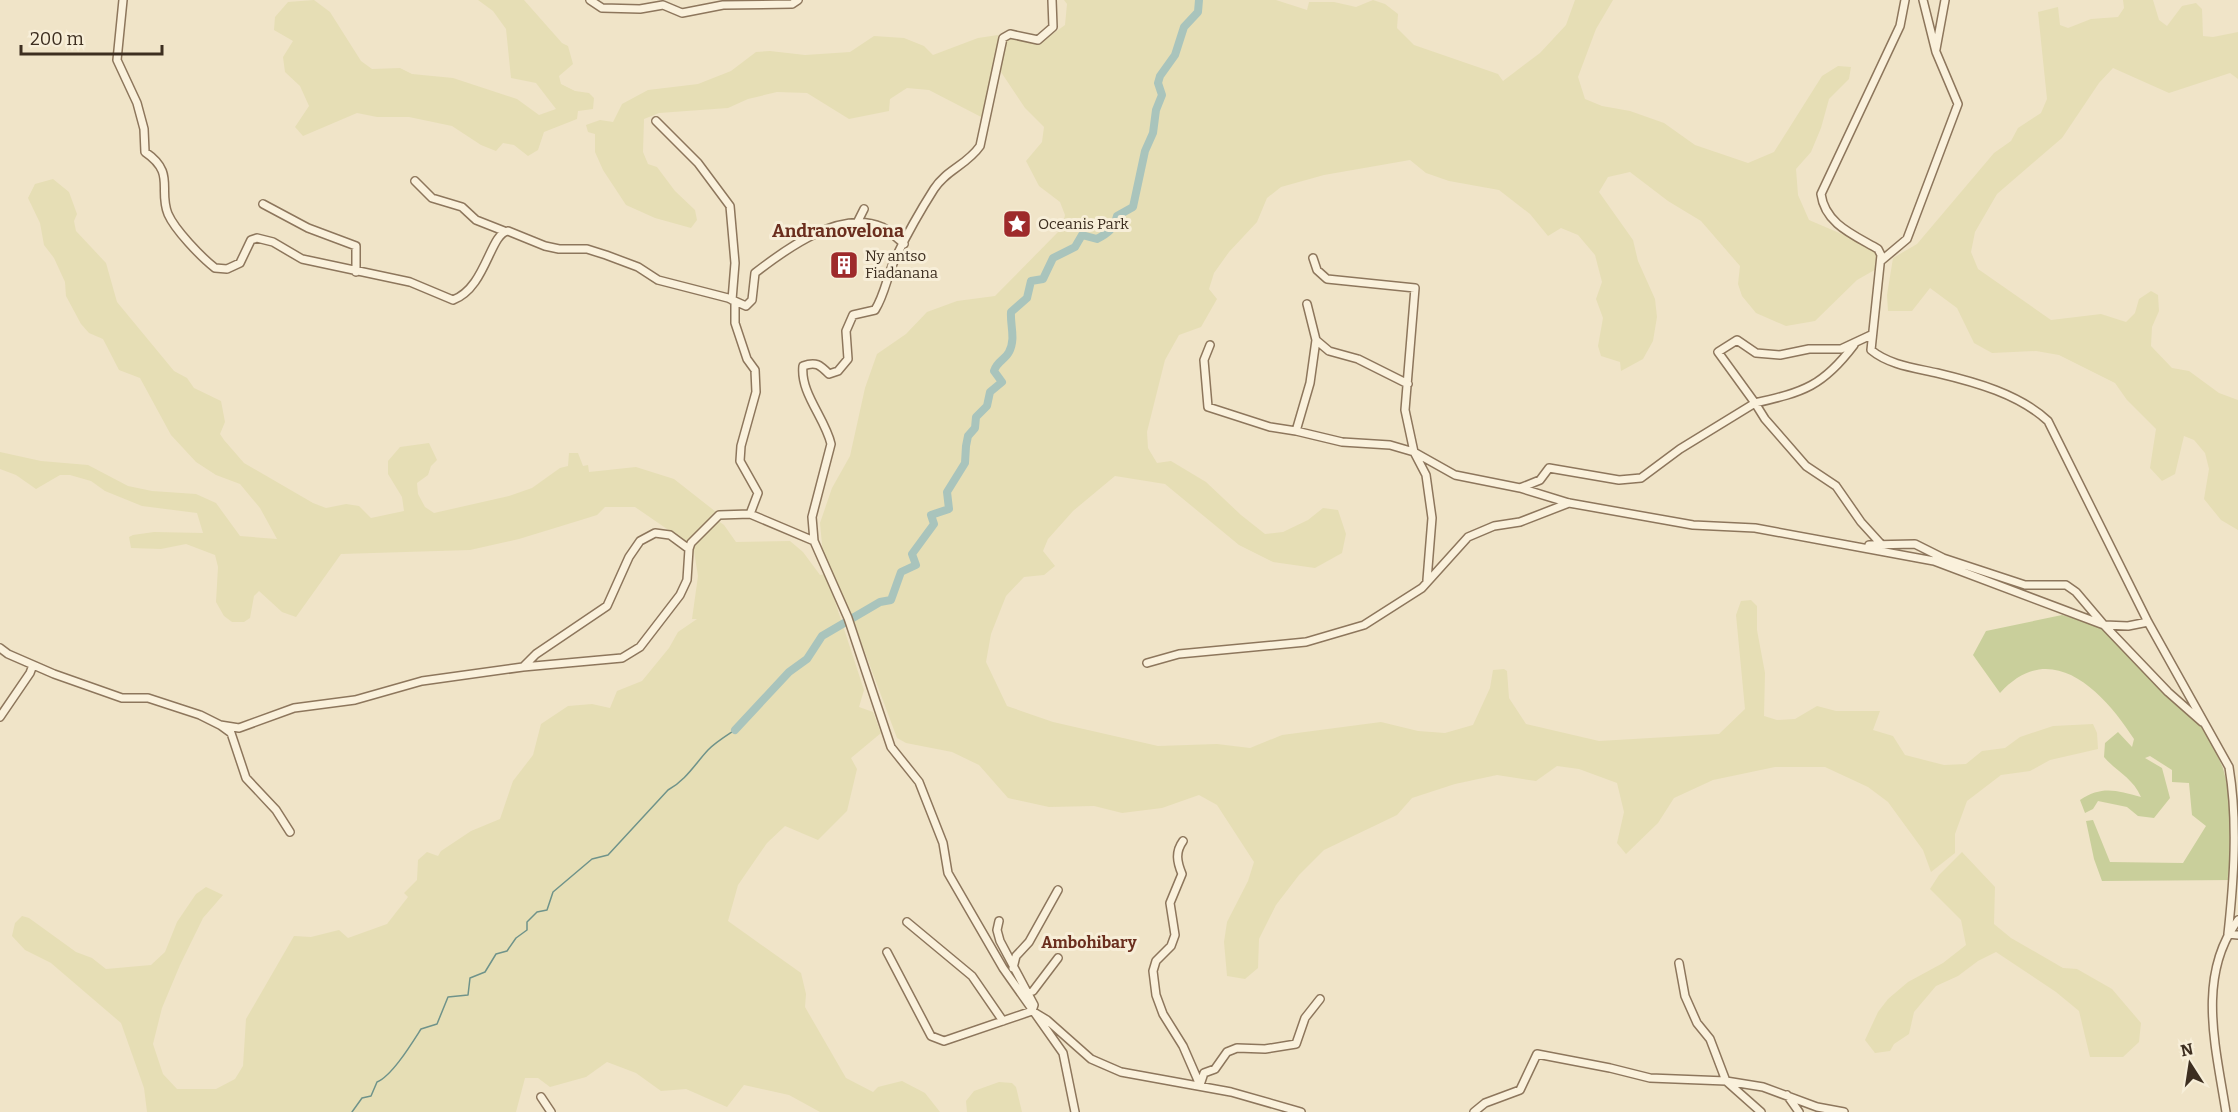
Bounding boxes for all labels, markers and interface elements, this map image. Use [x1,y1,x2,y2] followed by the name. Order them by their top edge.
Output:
[21,18,162,56] scale bar
[30,28,84,50] text: 200 m
[1001,208,1033,240] place icon: Oceanis Park
[1038,215,1129,233] place label: Oceanis Park
[772,220,904,242] district label: Andranovelona
[865,247,938,282] place label: Ny antso Fiadanana
[828,249,860,281] building icon: Ny antso Fiadanana
[1041,933,1137,952] district label: Ambohibary
[2160,1034,2220,1094] north arrow
[2179,1039,2195,1060] text: N

